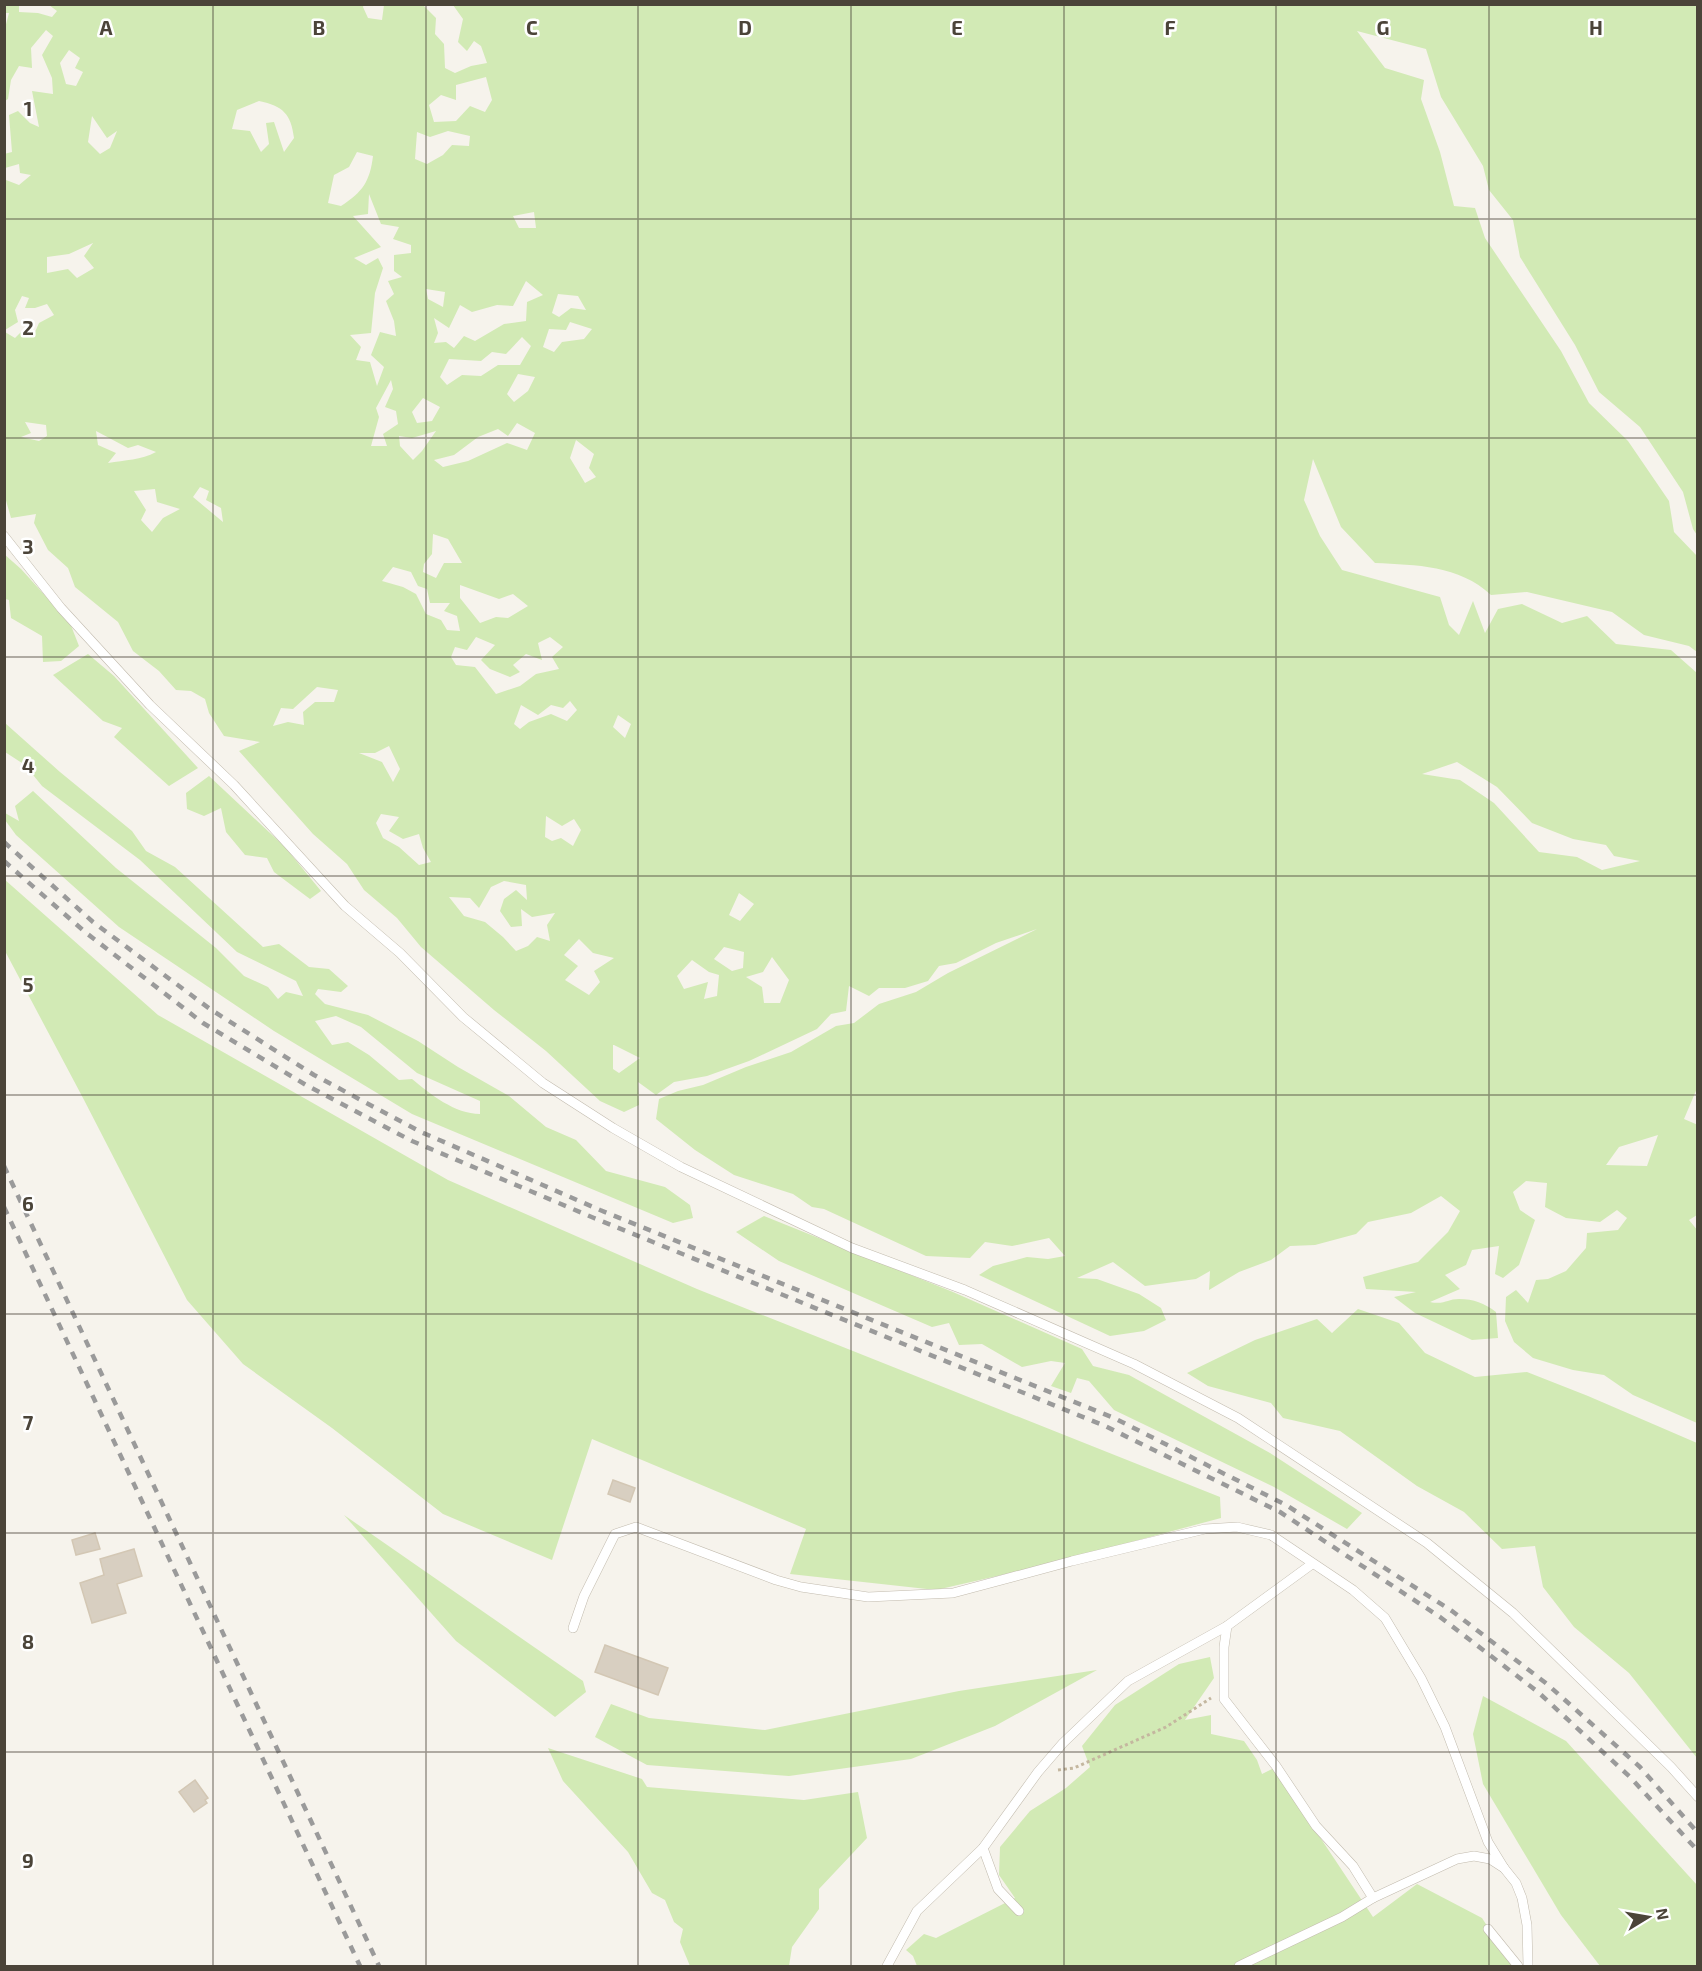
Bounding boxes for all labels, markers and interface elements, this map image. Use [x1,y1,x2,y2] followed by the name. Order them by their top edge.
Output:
[99,15,113,39] text: A
[313,15,325,39] text: B
[526,15,538,39] text: C
[738,15,752,39] text: D
[951,15,963,39] text: E
[1164,15,1176,39] text: F
[1377,15,1389,39] text: G
[1589,15,1603,39] text: H
[24,96,32,120] text: 1
[22,315,34,339] text: 2
[22,534,34,558] text: 3
[22,753,35,777] text: 4
[22,972,34,996] text: 5
[22,1191,34,1215] text: 6
[23,1410,34,1434] text: 7
[22,1629,34,1653] text: 8
[22,1848,34,1872] text: 9
[1618,1887,1678,1947] north arrow
[1653,1907,1674,1922] text: N

